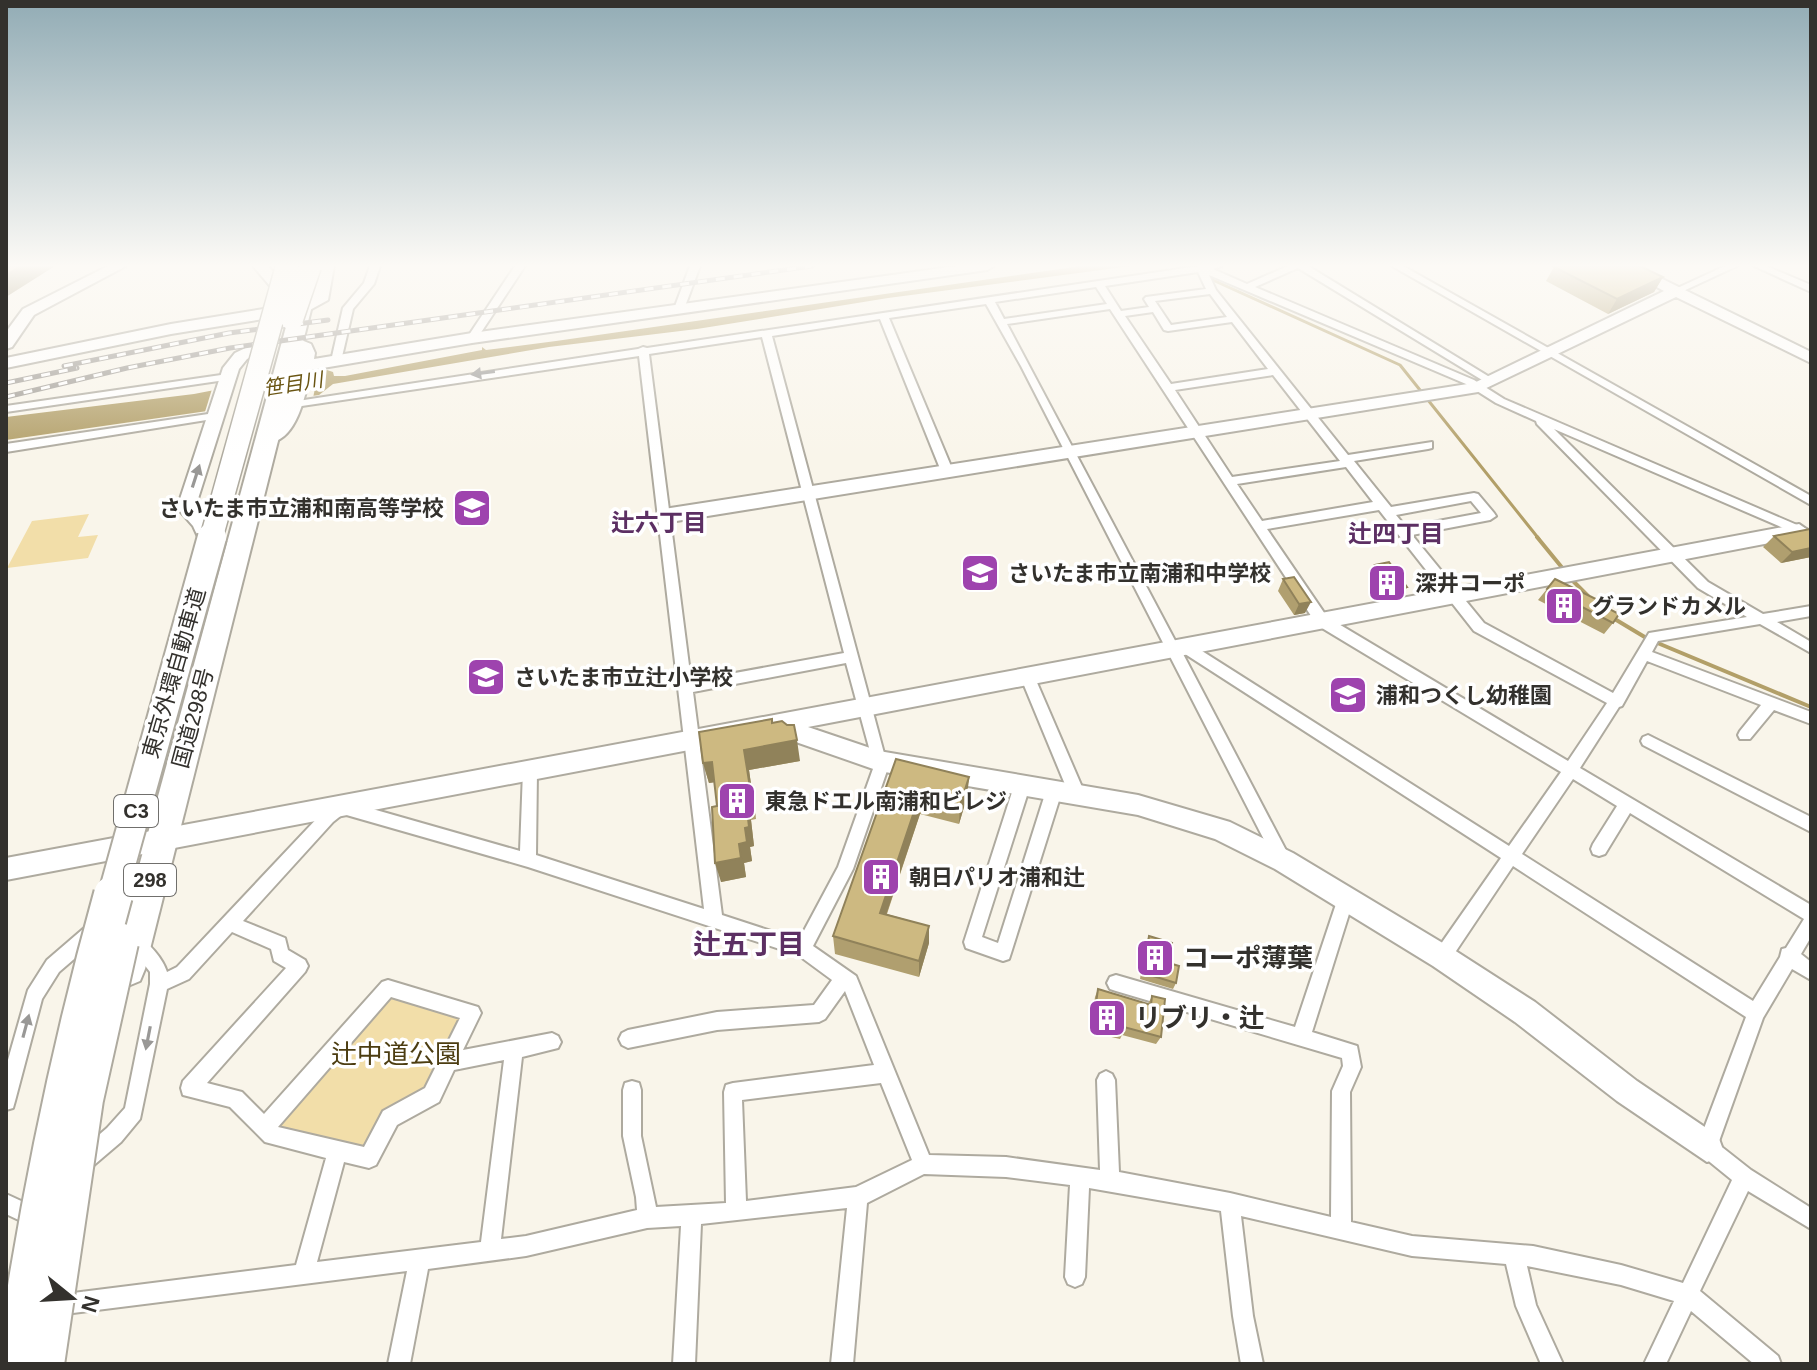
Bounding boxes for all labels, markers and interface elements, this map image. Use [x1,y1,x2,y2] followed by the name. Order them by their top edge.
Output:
[470,367,495,380] one-way arrow
[262,368,326,400] water label: 笹目川
[191,464,203,488] one-way arrow
[451,487,493,529] school or university icon: さいたま市立浦和南高等学校
[159,496,444,521] place label: さいたま市立浦和南高等学校
[611,509,707,536] district label: 辻六丁目
[1348,520,1444,547] district label: 辻四丁目
[959,552,1001,594] school or university icon: さいたま市立南浦和中学校
[1008,561,1271,586] place label: さいたま市立南浦和中学校
[1366,562,1408,604] building icon: 深井コーポ
[1415,571,1525,596] place label: 深井コーポ
[138,585,210,761] street label: 東京外環自動車道
[1543,585,1585,627] building icon: グランドカメル
[1592,594,1746,619] place label: グランドカメル
[465,656,507,698] school or university icon: さいたま市立辻小学校
[168,665,218,771] street label: 国道298号
[514,665,733,690] place label: さいたま市立辻小学校
[1327,674,1369,716] school or university icon: 浦和つくし幼稚園
[1376,683,1552,708] place label: 浦和つくし幼稚園
[716,780,758,822] building icon: 東急ドエル南浦和ビレジ
[765,789,1007,814] place label: 東急ドエル南浦和ビレジ
[114,795,158,827] road number: C3
[860,856,902,898] building icon: 朝日パリオ浦和辻
[124,864,176,896] road number: 298
[909,865,1085,890] place label: 朝日パリオ浦和辻
[693,929,805,960] district label: 辻五丁目
[1134,937,1176,979] building icon: コーポ薄葉
[1183,943,1313,973] place label: コーポ薄葉
[1086,997,1128,1039] building icon: リブリ・辻
[1135,1003,1265,1033] place label: リブリ・辻
[20,1013,32,1038] one-way arrow
[142,1025,154,1050] one-way arrow
[331,1039,461,1069] park label: 辻中道公園
[32,1258,112,1338] north arrow
[76,1293,105,1315] text: N

